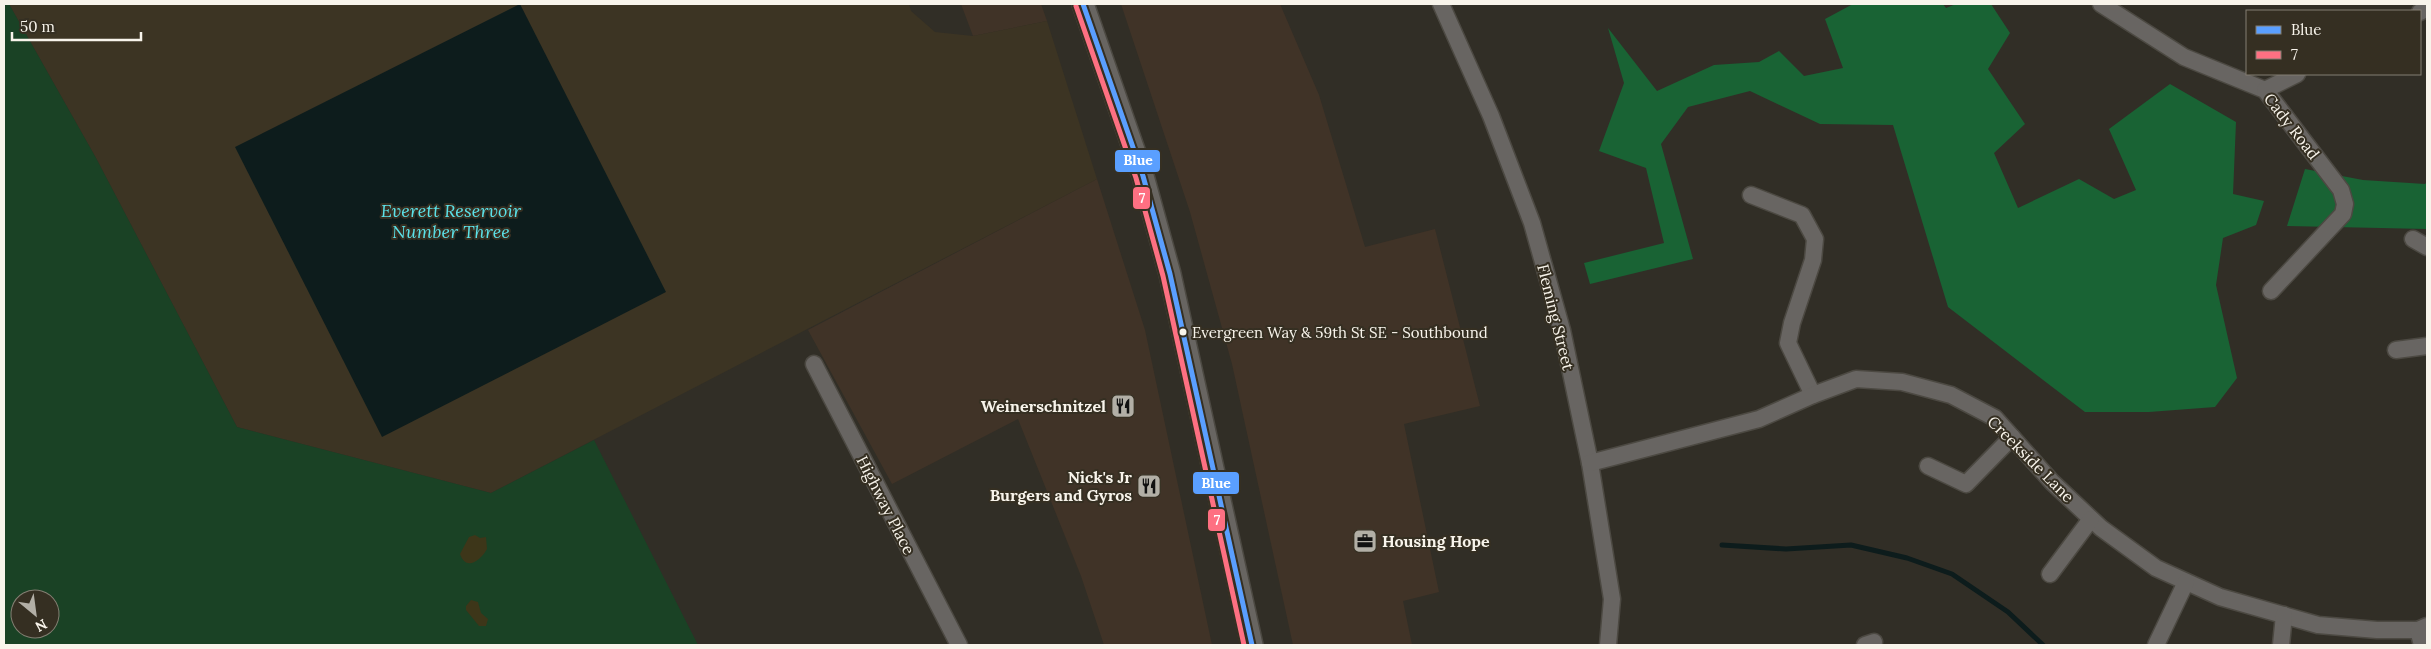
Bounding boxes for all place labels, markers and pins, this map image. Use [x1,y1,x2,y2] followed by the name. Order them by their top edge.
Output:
[1192,323,1488,342] place label: Evergreen Way & 59th St SE - Southbound
[1178,327,1188,337] marker: Evergreen Way & 59th St SE - Southbound
[1110,393,1136,419] restaurant icon: Weinerschnitzel
[981,396,1106,416] place label: Weinerschnitzel
[990,467,1132,505] place label: Nick's Jr Burgers and Gyros
[1136,473,1162,499] restaurant icon: Nick's Jr Burgers and Gyros
[1352,528,1378,554] office icon: Housing Hope
[1382,531,1490,551] place label: Housing Hope

